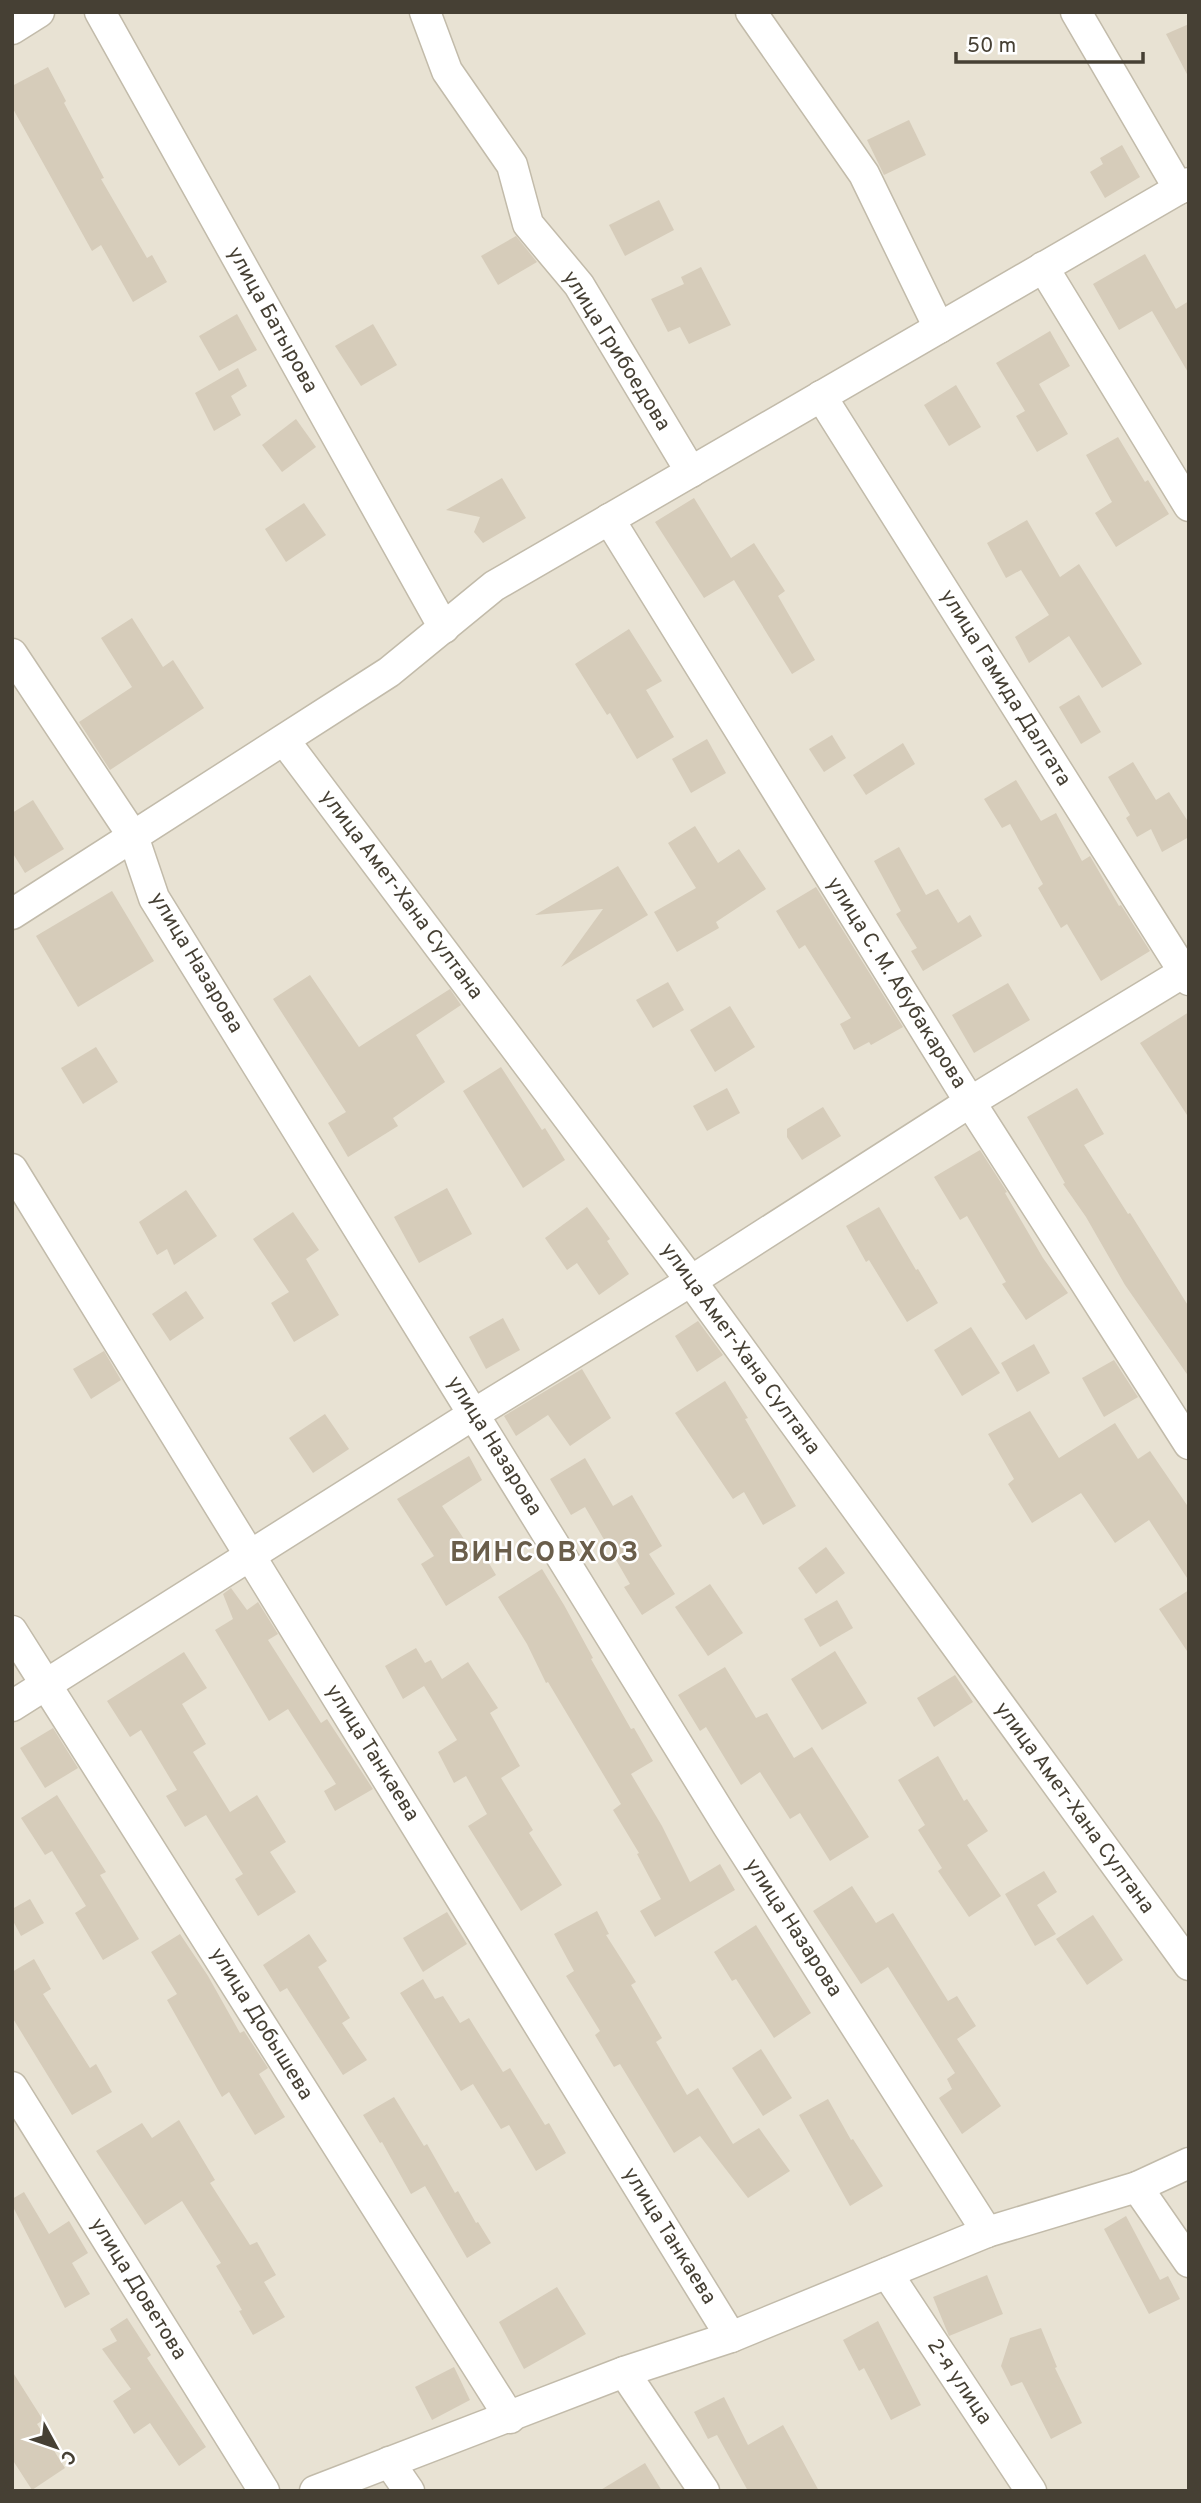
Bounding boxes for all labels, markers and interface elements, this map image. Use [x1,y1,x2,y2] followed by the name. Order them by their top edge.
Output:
[956,21,1143,65] scale bar
[967,33,1016,60] text: 50 m
[221,242,323,398] street label: улица Батырова
[556,266,676,436] street label: улица Грибоедова
[933,585,1077,791] street label: улица Гамида Далгата
[313,785,489,1005] street label: улица Амет-Хана Султана
[820,872,972,1094] street label: улица С. М. Абубакарова
[143,888,249,1038] street label: улица Назарова
[654,1238,826,1460] street label: улица Амет-Хана Султана
[440,1371,548,1521] street label: улица Назарова
[450,1536,640,1572] district label: ВИНСОВХОЗ
[319,1679,425,1827] street label: улица Танкаева
[988,1697,1160,1919] street label: улица Амет-Хана Султана
[738,1854,848,2002] street label: улица Назарова
[203,1943,319,2105] street label: улица Добышева
[616,2162,722,2310] street label: улица Танкаева
[83,2213,193,2365] street label: улица Доветова
[920,2334,998,2430] street label: 2-я улица
[21,2412,91,2482] north arrow
[54,2444,81,2469] text: С

